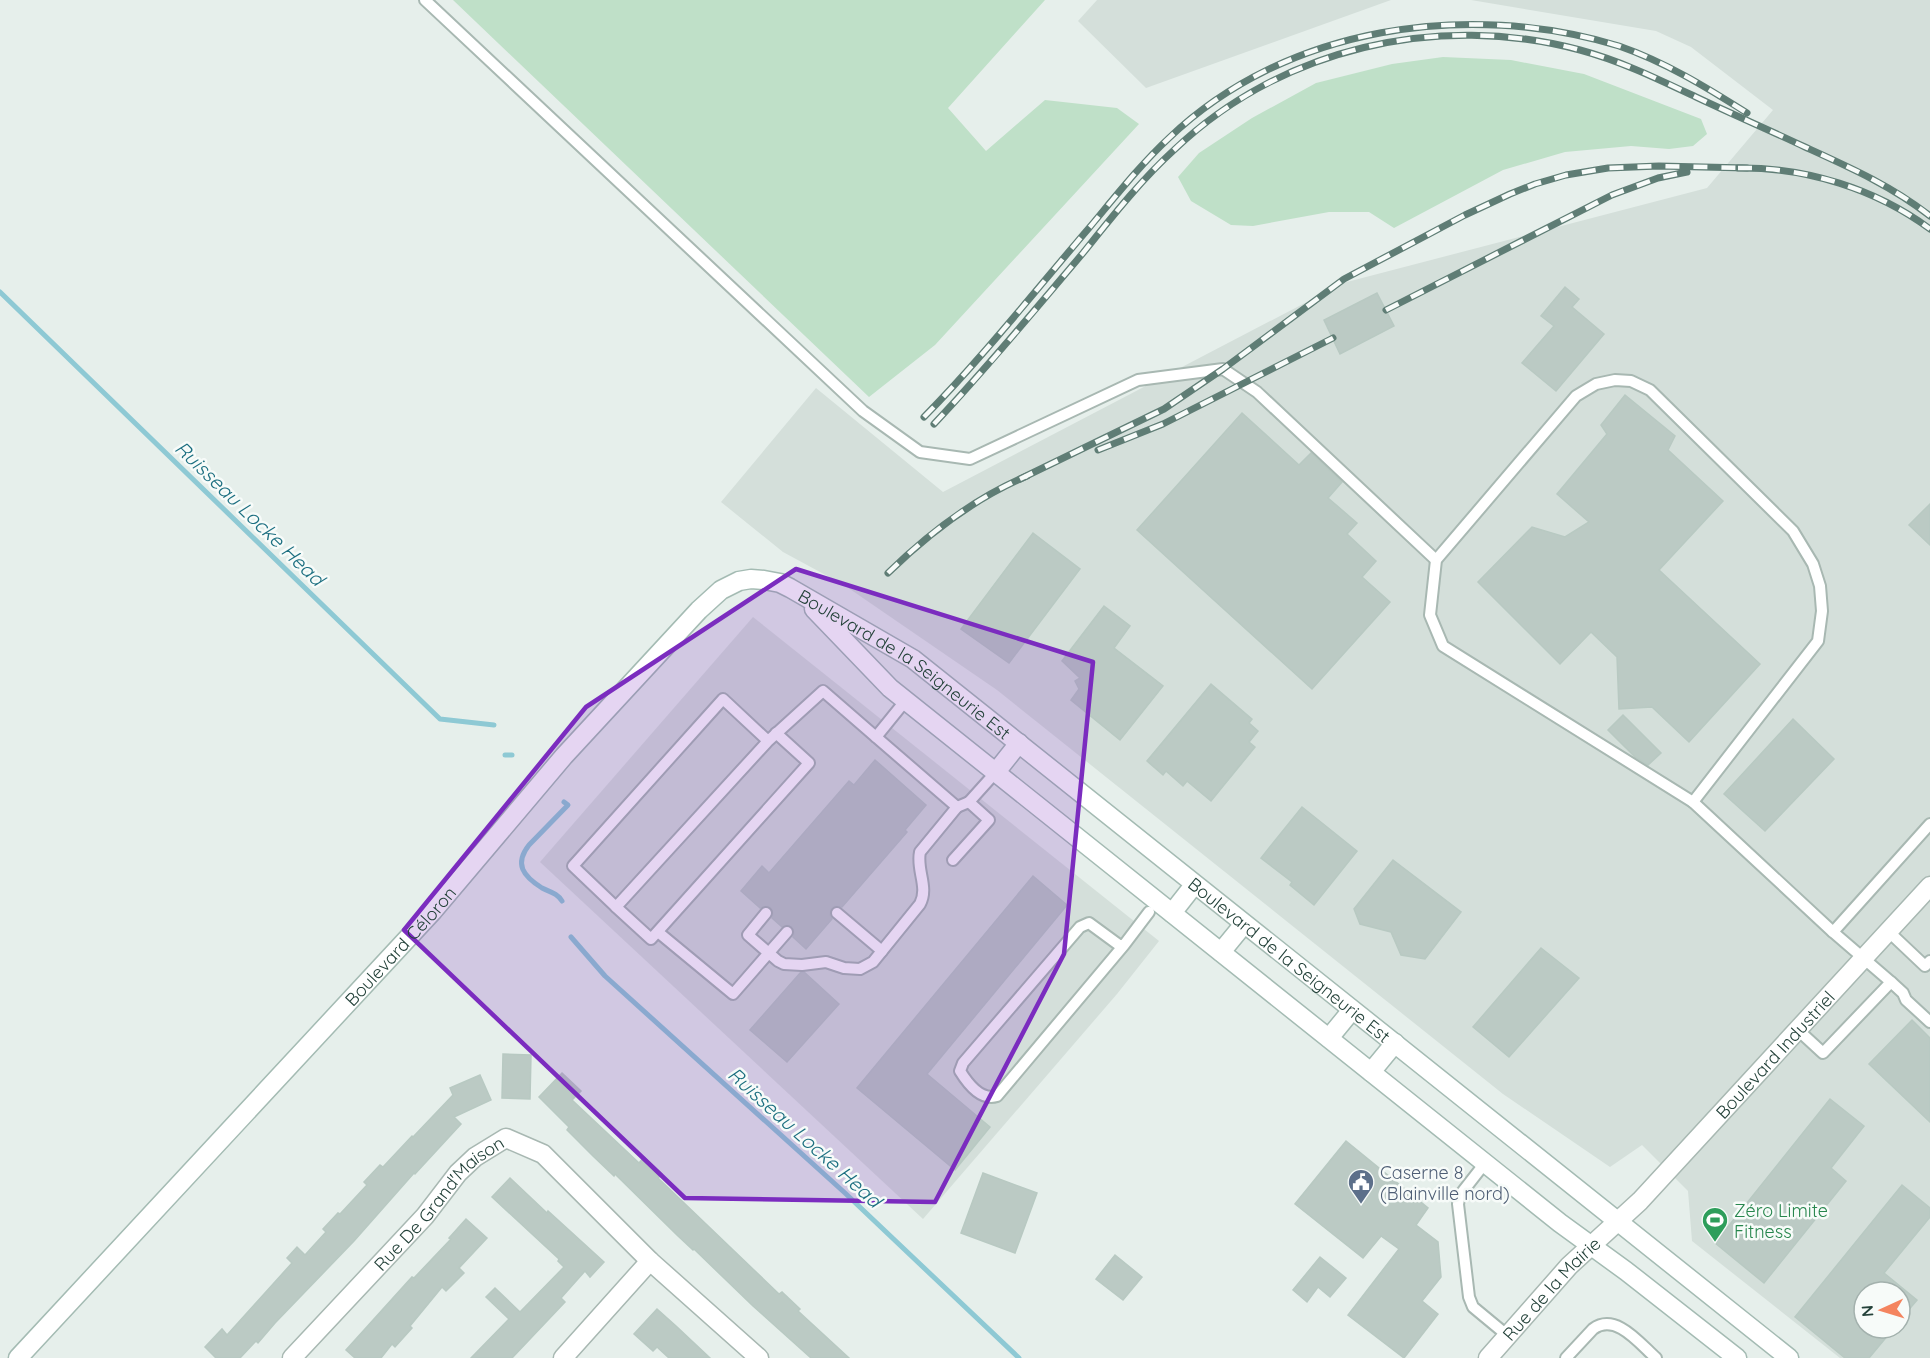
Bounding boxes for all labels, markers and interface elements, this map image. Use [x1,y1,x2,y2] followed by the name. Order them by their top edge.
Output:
[170,435,332,593] water label: Ruisseau Locke Head
[794,584,1016,744] street label: Boulevard de la Seigneurie Est
[1184,872,1395,1047] street label: Boulevard de la Seigneurie Est
[339,881,461,1011] street label: Boulevard Céloron
[1710,986,1839,1123] street label: Boulevard Industriel
[723,1062,889,1214] water label: Ruisseau Locke Head
[368,1131,508,1275] street label: Rue De Grand'Maison
[1380,1161,1510,1205] place label: Caserne 8 (Blainville nord)
[1346,1167,1376,1205] public building icon: Caserne 8 (Blainville nord)
[1734,1199,1828,1243] place label: Zéro Limite Fitness
[1700,1205,1730,1243] sports icon: Zéro Limite Fitness
[1497,1232,1605,1345] street label: Rue de la Mairie
[1852,1280,1912,1340] north arrow
[1857,1304,1877,1318] text: N

